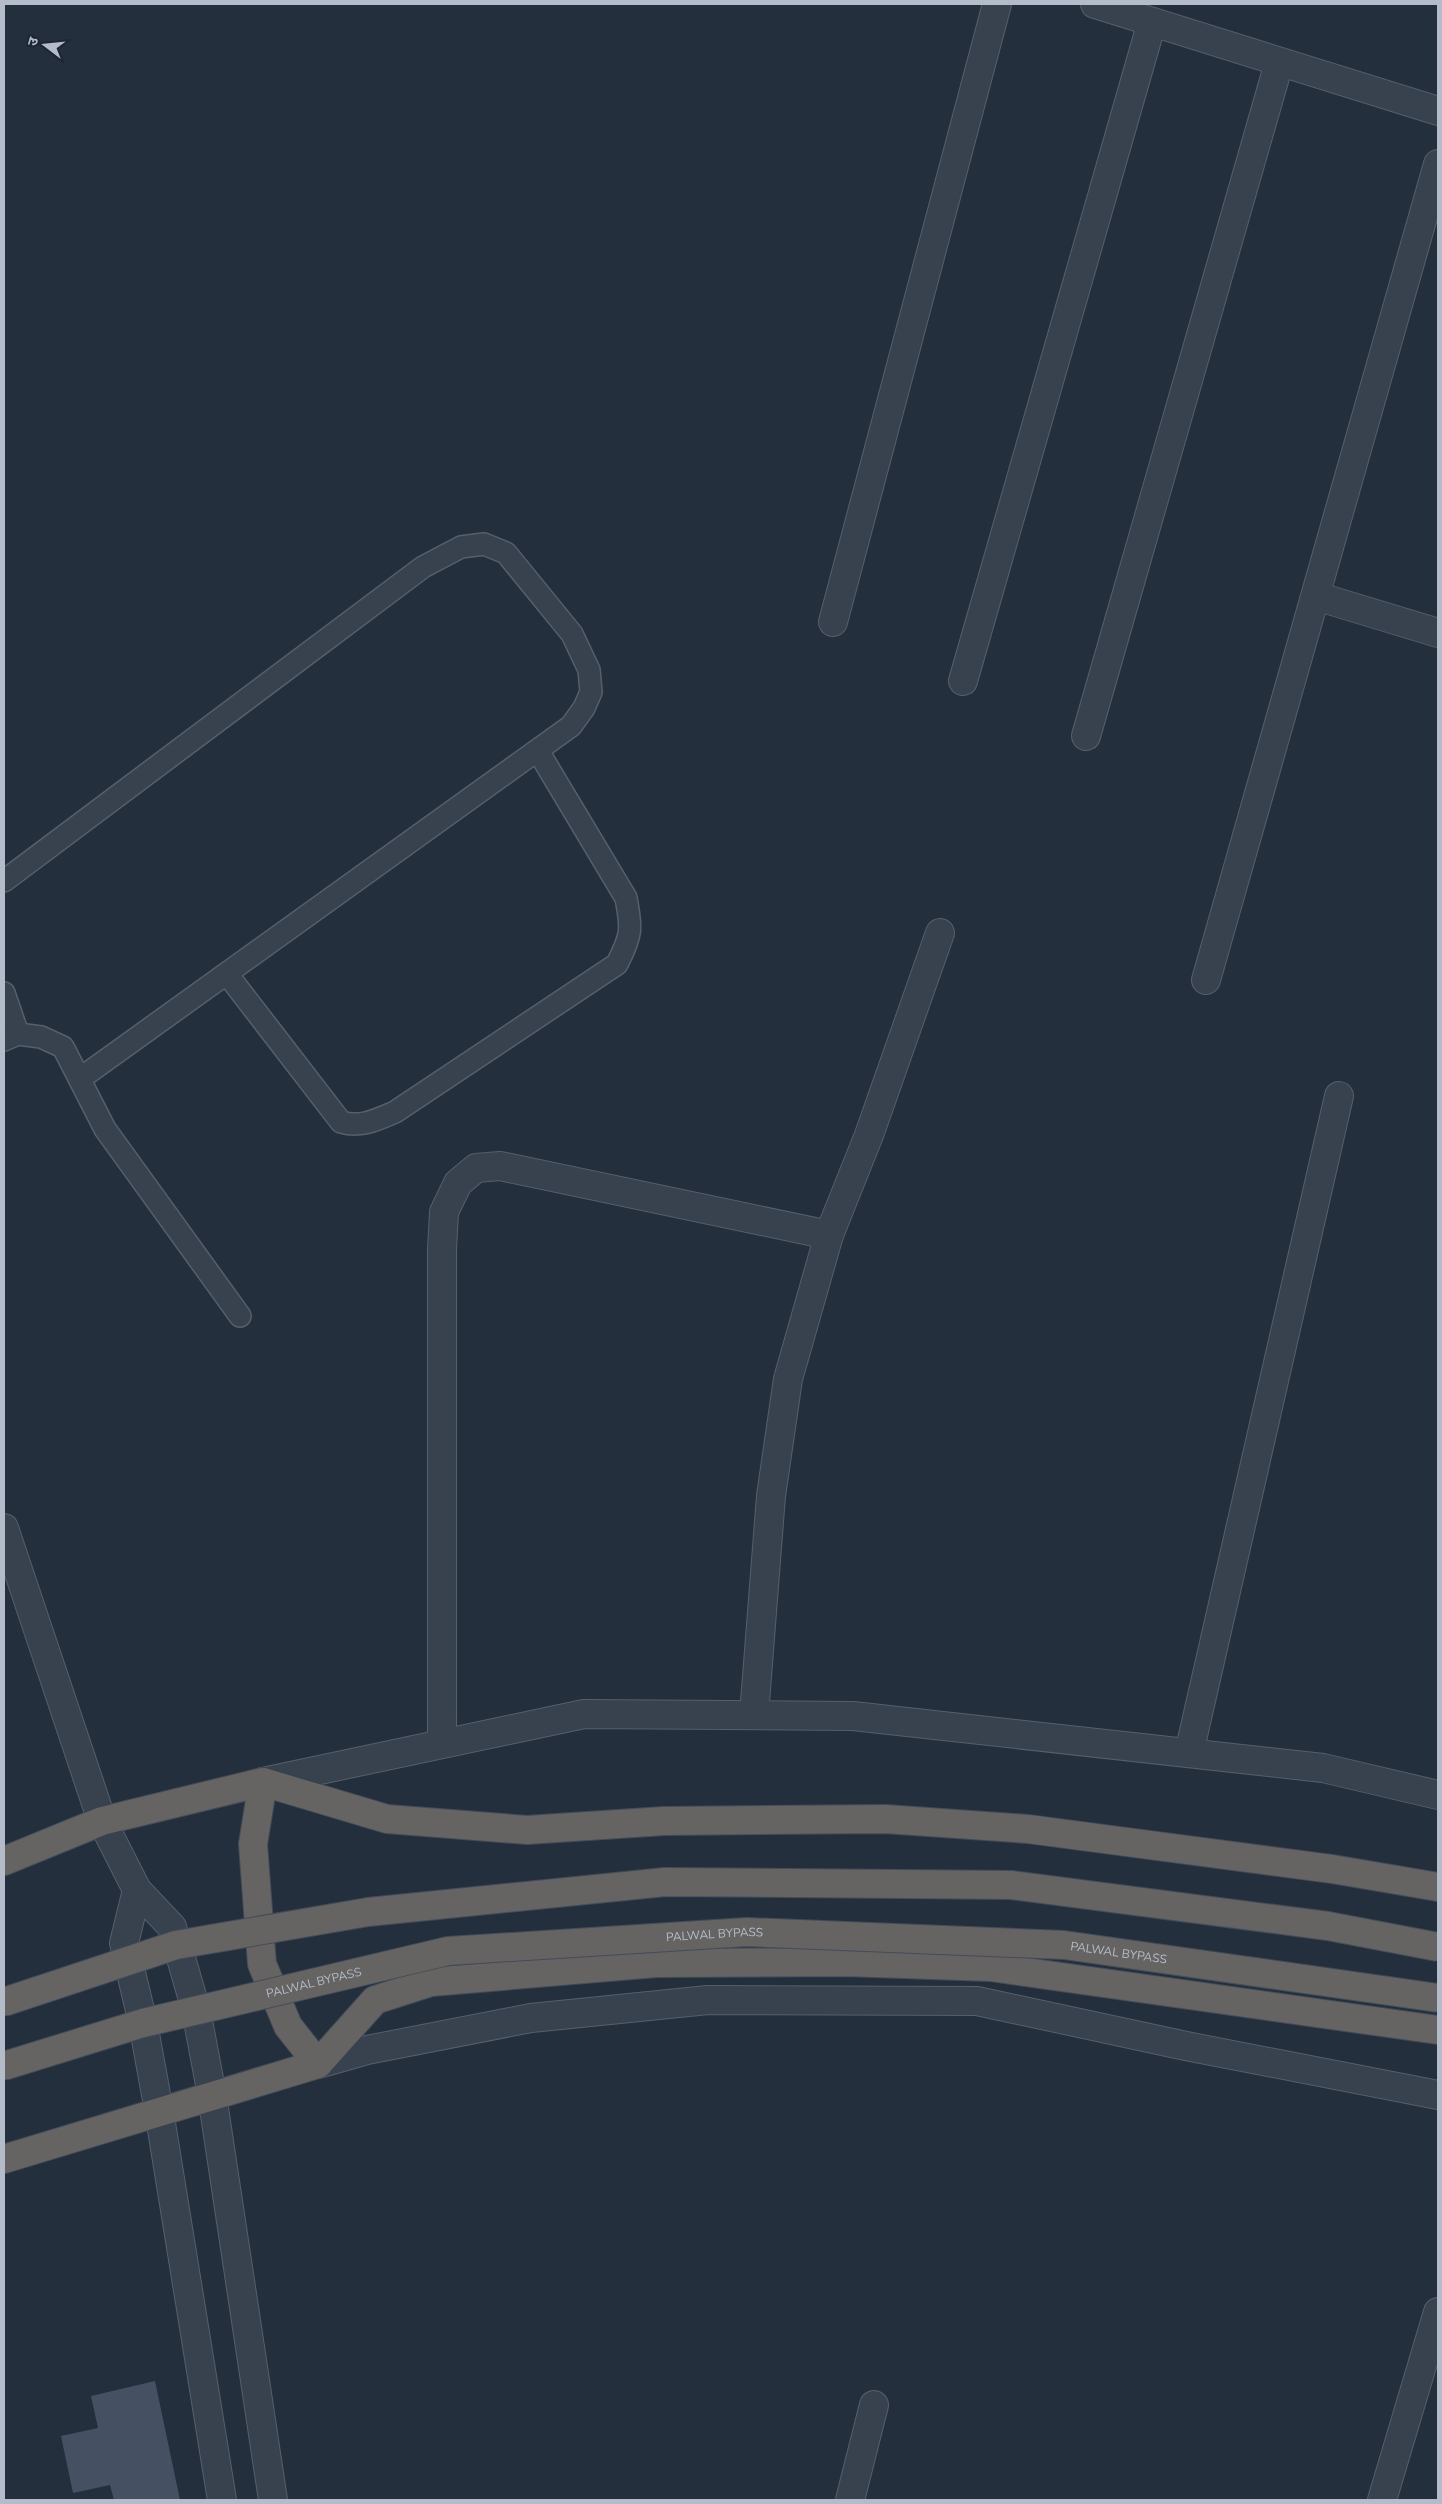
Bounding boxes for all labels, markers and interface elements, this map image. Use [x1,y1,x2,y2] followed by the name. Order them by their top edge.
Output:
[20,20,70,70] north arrow
[23,34,43,48] text: उ
[666,1924,763,1945] street label: PALWAL BYPASS
[1069,1938,1168,1968] street label: PALWAL BYPASS
[265,1964,363,2002] street label: PALWAL BYPASS

